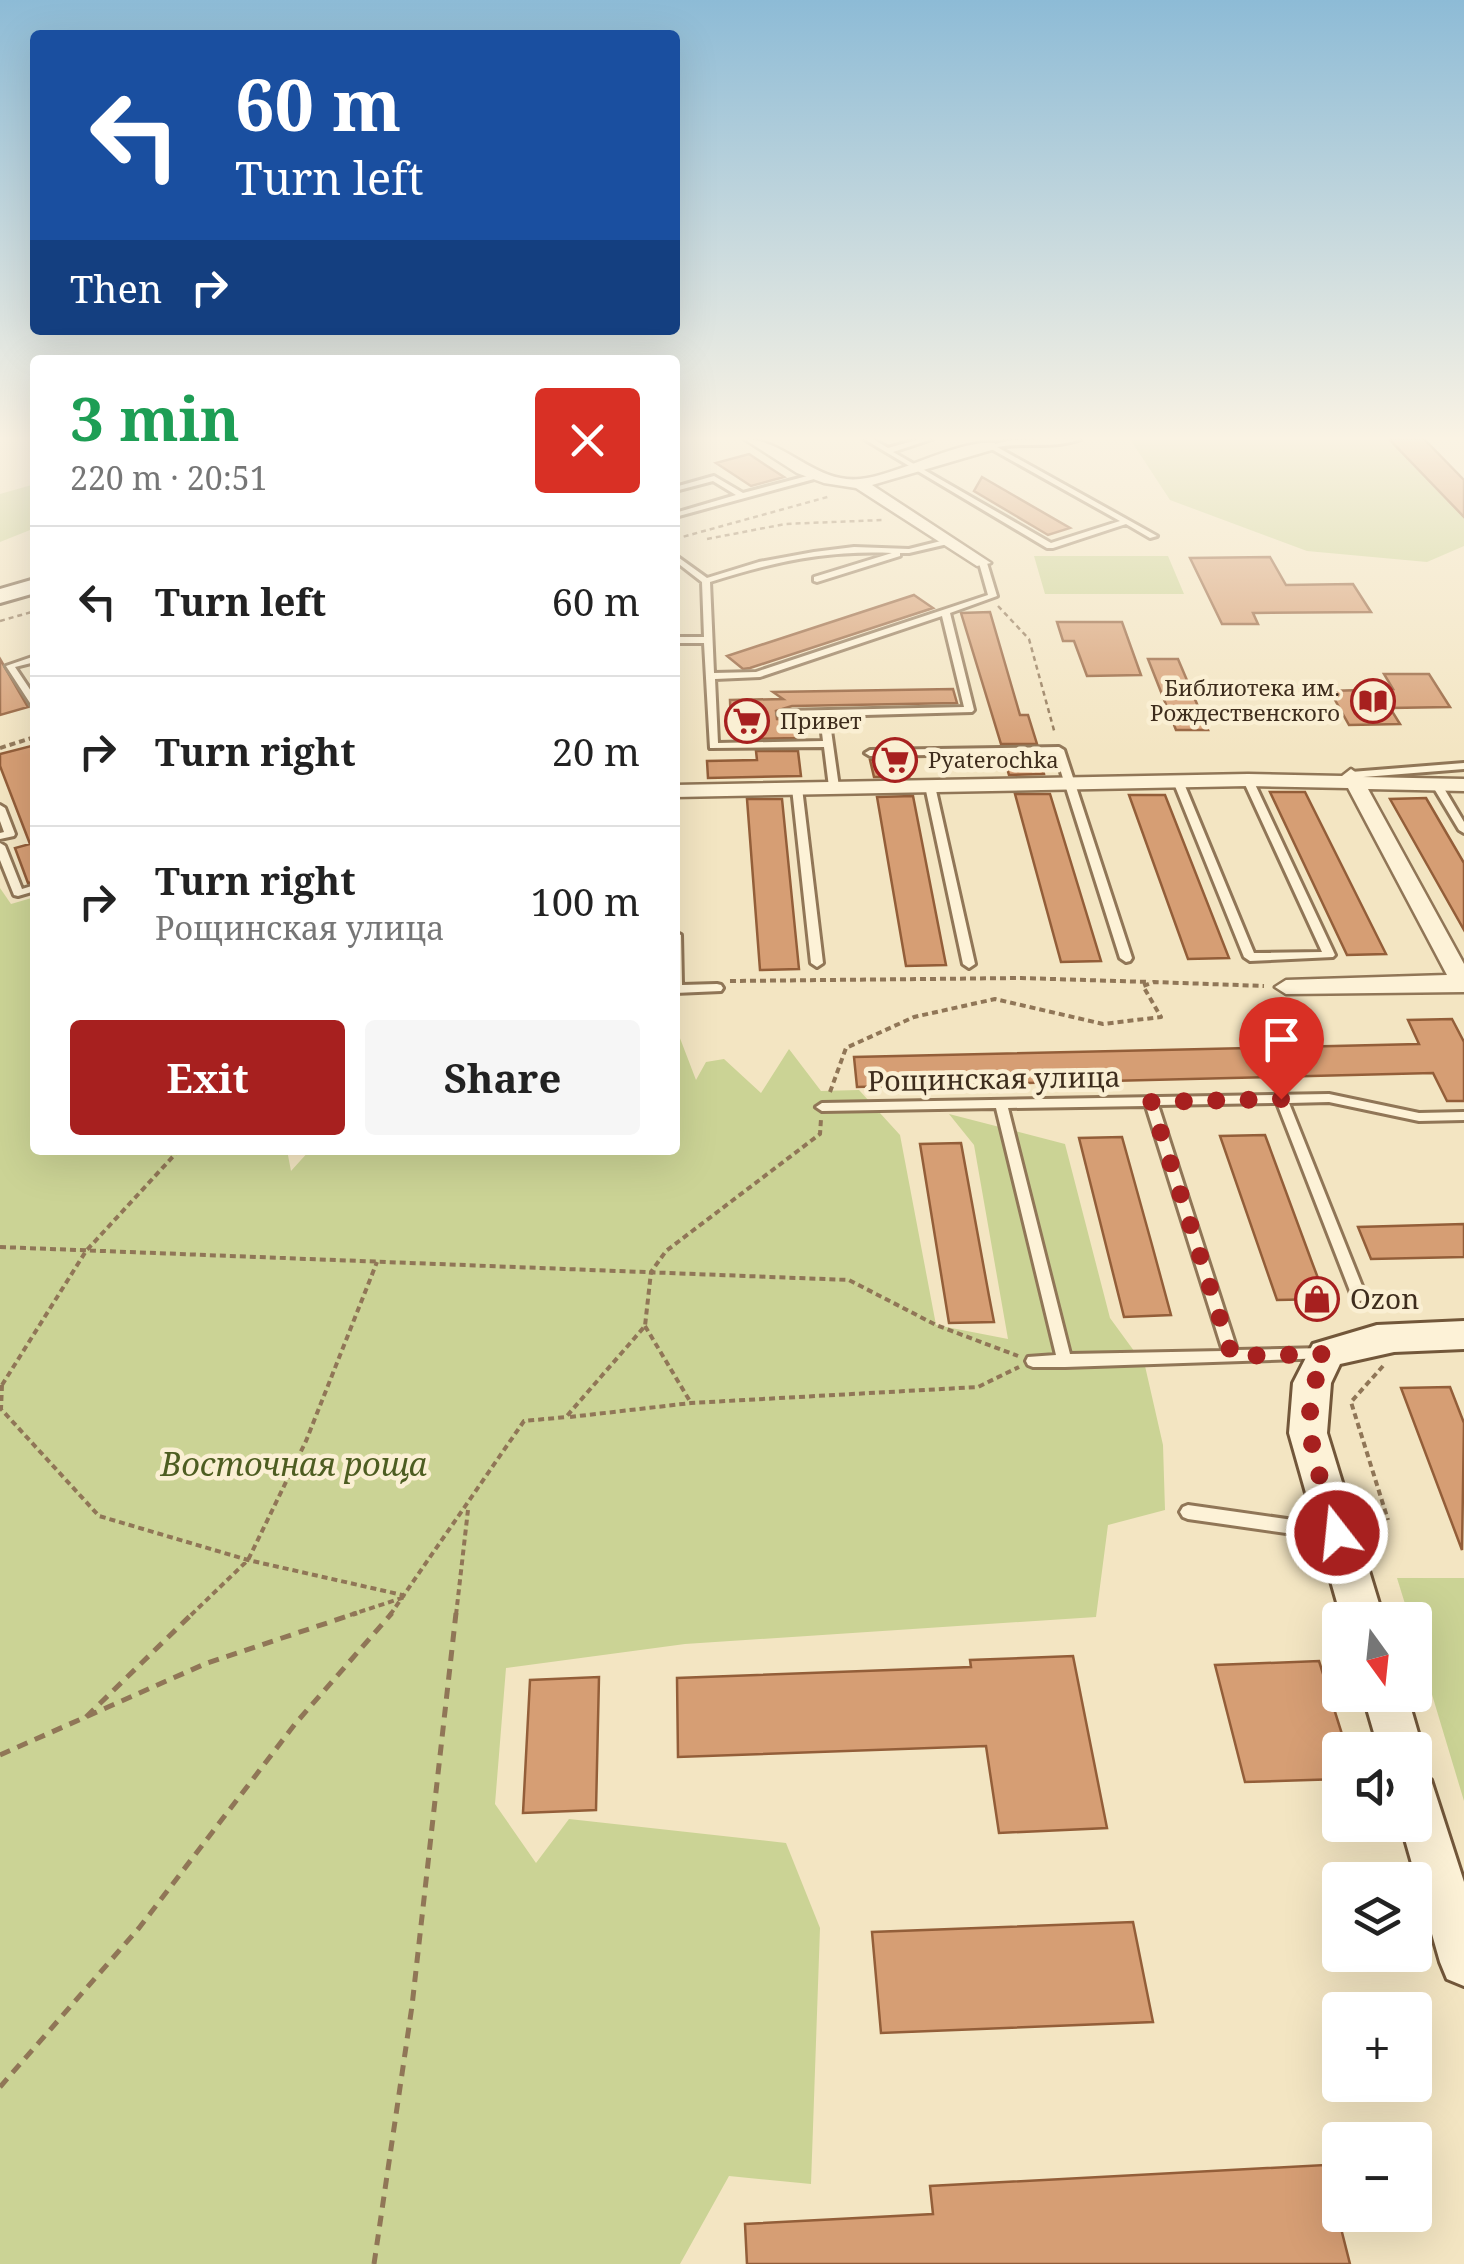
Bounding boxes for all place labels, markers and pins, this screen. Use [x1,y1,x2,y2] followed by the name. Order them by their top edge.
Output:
[1150,672,1340,727] place label: Библиотека им. Рождественского
[1350,678,1396,724] library icon: Библиотека им. Рождественского
[724,698,770,744] supermarket icon: Привет
[780,705,862,735] place label: Привет
[872,737,918,783] supermarket icon: Pyaterochka
[928,744,1059,774] place label: Pyaterochka
[1239,997,1324,1100] pin
[1294,1276,1340,1322] shop icon: Ozon
[1350,1279,1419,1317] place label: Ozon

